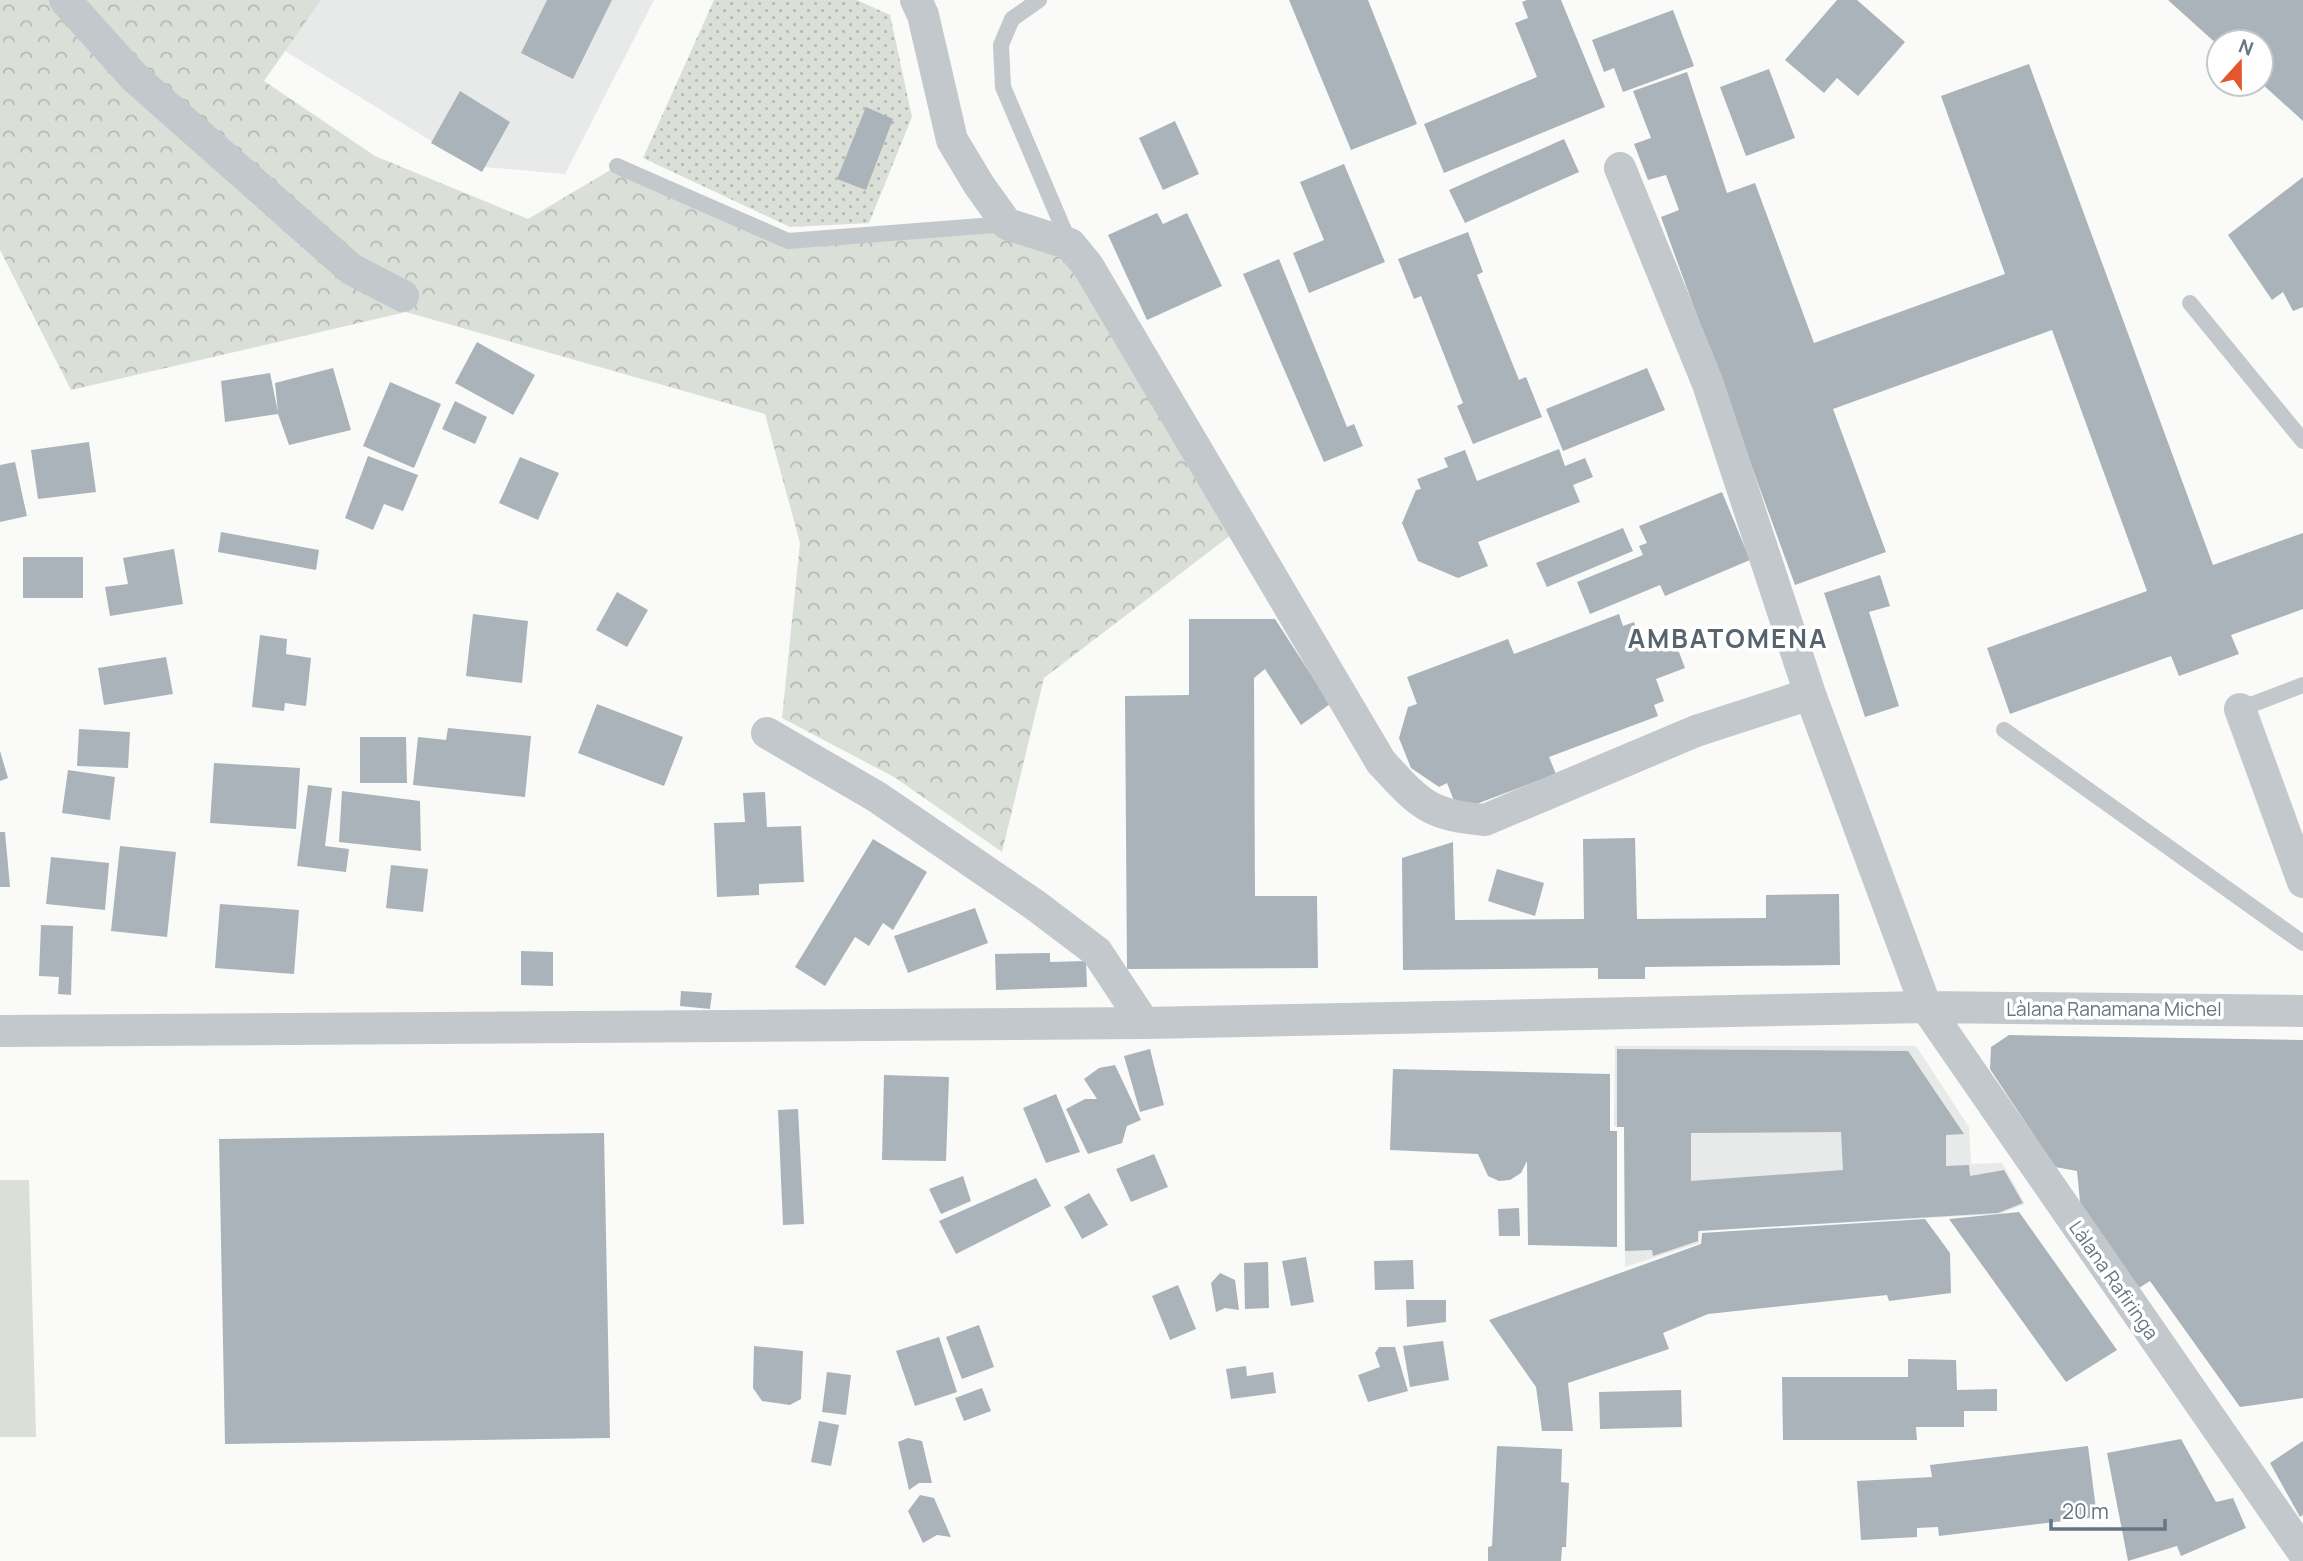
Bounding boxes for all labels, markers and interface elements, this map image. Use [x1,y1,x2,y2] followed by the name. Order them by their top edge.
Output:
[2205,28,2275,98] north arrow
[2235,33,2257,62] text: N
[1628,620,1828,656] district label: AMBATOMENA
[2006,996,2222,1022] street label: Làlana Ranamana Michel
[2063,1216,2165,1344] street label: Làlana Rafiringa
[2051,1488,2165,1532] scale bar
[2062,1497,2109,1525] text: 20 m

